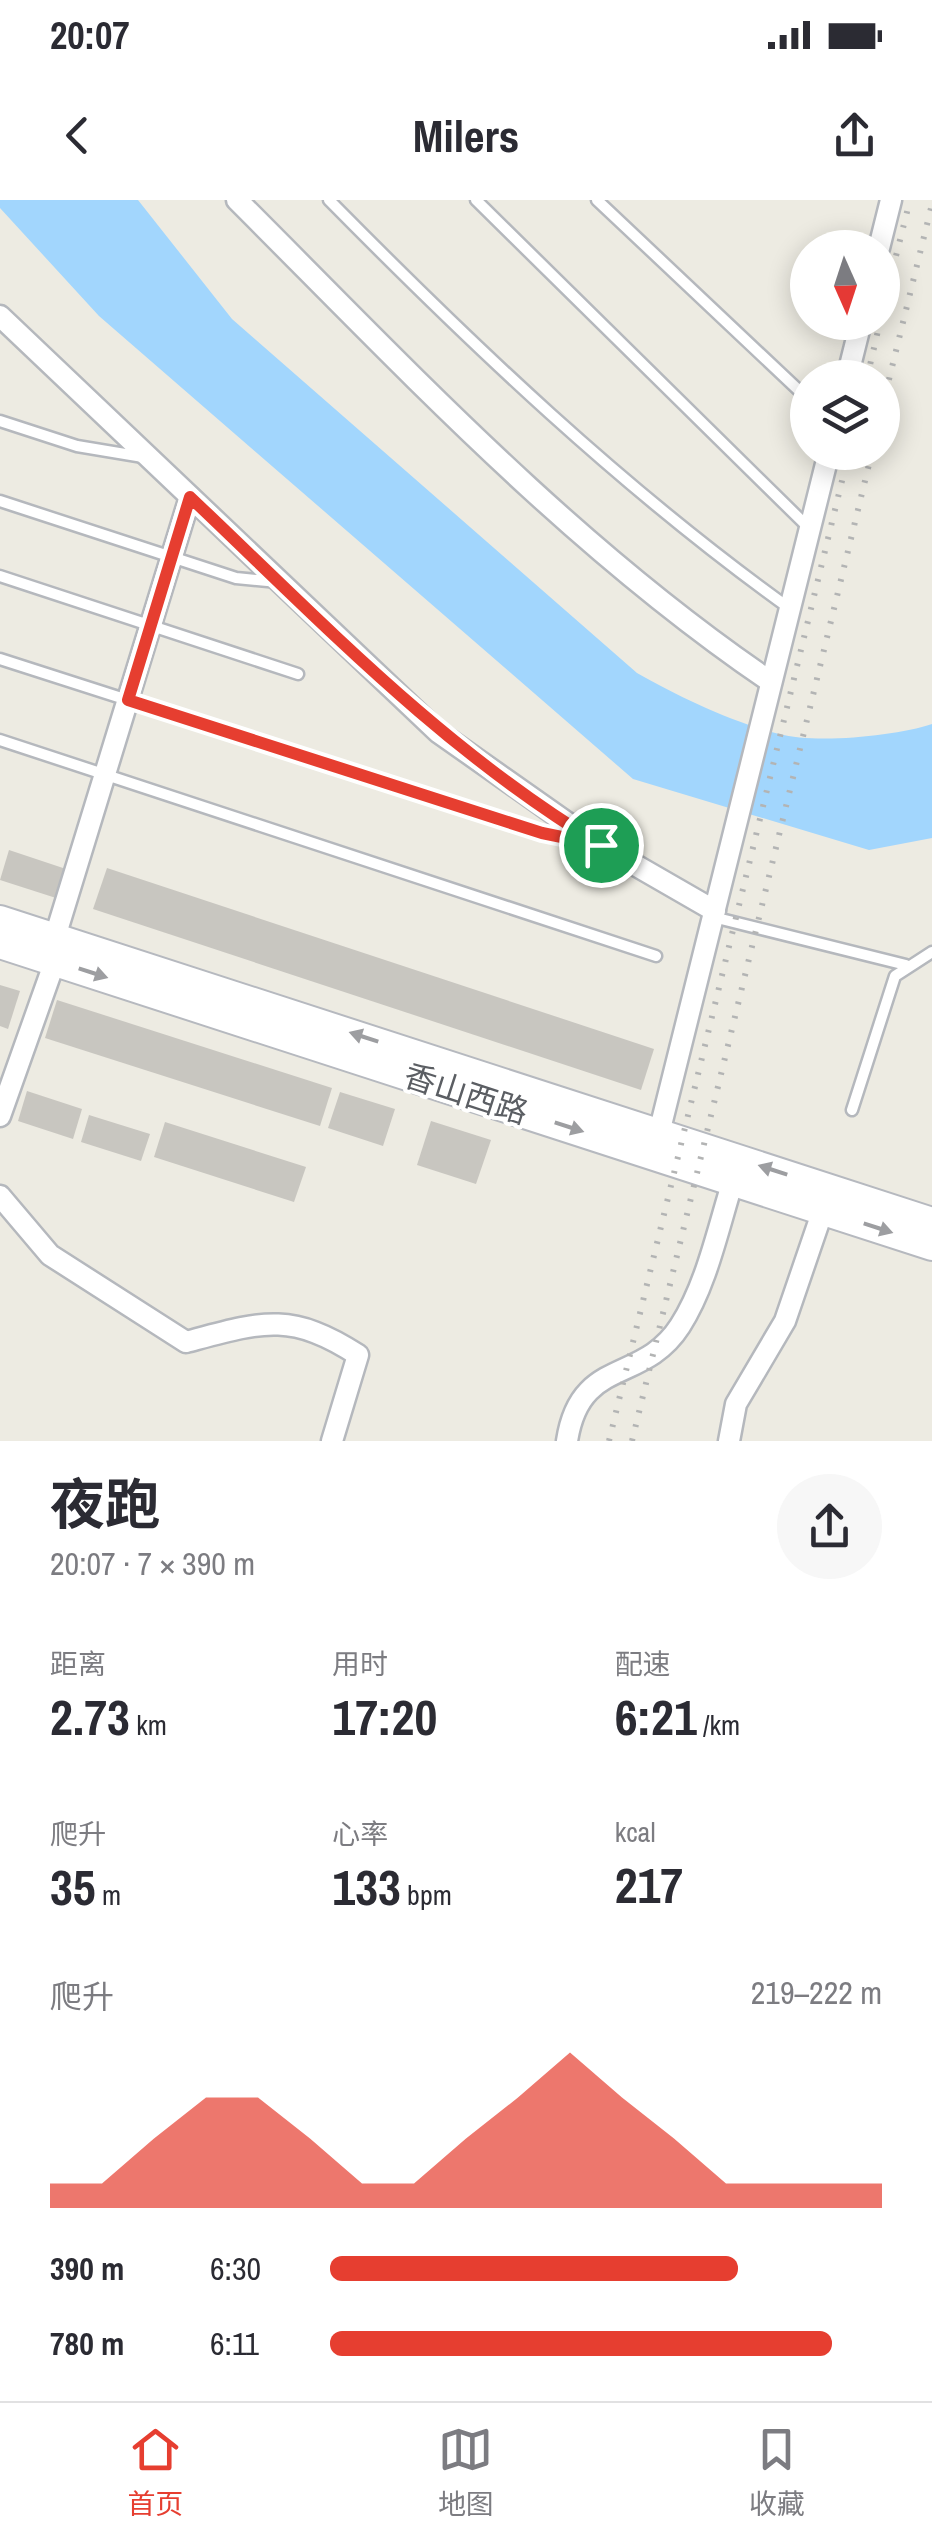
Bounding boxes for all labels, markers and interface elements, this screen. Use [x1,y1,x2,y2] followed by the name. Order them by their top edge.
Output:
[50,10,130,61] text: 20:07
[413,105,519,166] text: Milers
[50,108,105,163] icon: back
[827,108,882,163] icon: share
[790,230,900,340] north arrow
[790,230,900,470] map controls
[790,360,900,470] button: layers
[559,803,644,888] pin
[574,818,629,873] icon: arrive
[78,967,108,982] one-way arrow
[348,1029,378,1044] one-way arrow
[399,1053,534,1134] street label: 香山西路
[554,1120,584,1135] one-way arrow
[757,1161,787,1176] one-way arrow
[863,1221,893,1236] one-way arrow
[50,1467,160,1541] text: 夜跑
[777,1474,882,1579] button: share
[50,1542,255,1585] text: 20:07 · 7 × 390 m
[50,1645,106,1683] text: 距离
[332,1645,388,1683] text: 用时
[615,1645,671,1683] text: 配速
[50,1683,130,1751] text: 2.73
[332,1683,437,1751] text: 17:20
[615,1683,697,1751] text: 6:21
[130,1706,167,1744] text: km
[697,1706,740,1744] text: /km
[615,1813,655,1851] text: kcal
[50,1815,106,1853] text: 爬升
[332,1815,388,1853] text: 心率
[615,1851,683,1919] text: 217
[50,1853,96,1921] text: 35
[332,1853,401,1921] text: 133
[96,1876,121,1914] text: m
[401,1876,452,1914] text: bpm
[751,1971,882,2014] text: 219–222 m
[50,1975,114,2018] text: 爬升
[50,2247,124,2290] text: 390 m
[210,2247,261,2290] text: 6:30
[50,2322,124,2365] text: 780 m
[210,2322,259,2365] text: 6:11
[127,2422,183,2523] tab: 首页
[438,2422,494,2523] tab: 地图
[749,2422,805,2523] tab: 收藏

